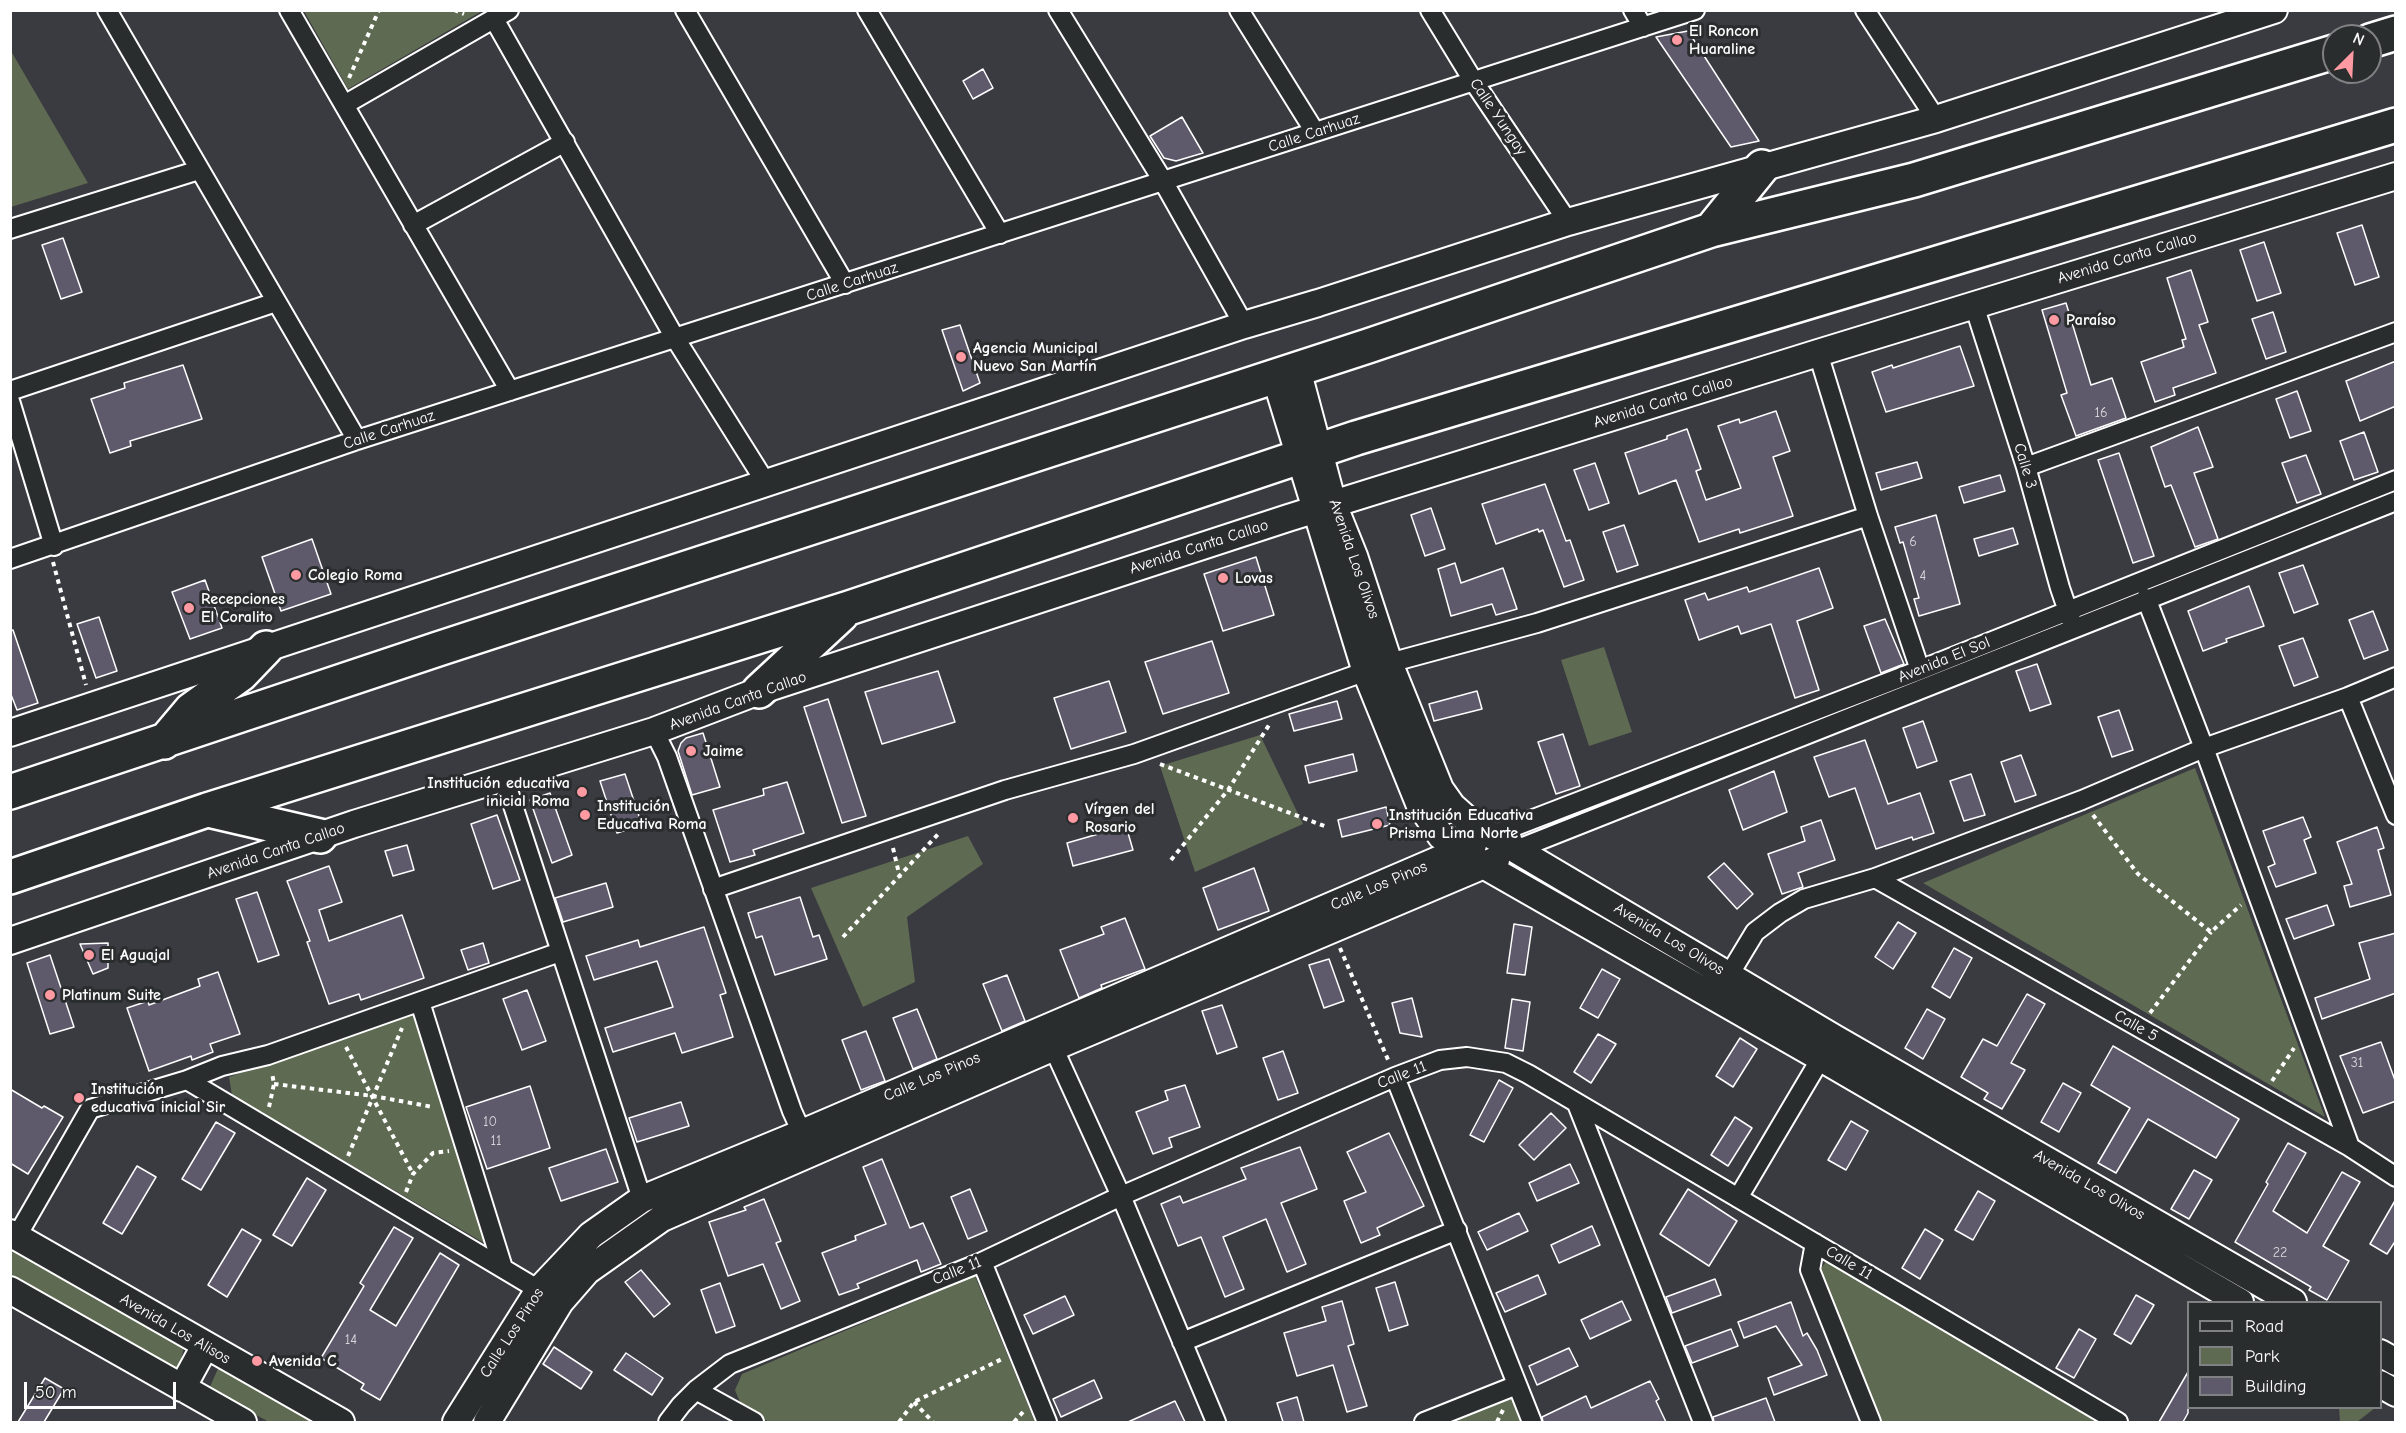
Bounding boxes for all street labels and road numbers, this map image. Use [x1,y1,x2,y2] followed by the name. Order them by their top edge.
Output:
[1465,75,1531,159] street label: Calle Yungay
[1266,109,1362,157] street label: Calle Carhuaz
[2055,228,2199,288] street label: Avenida Canta Callao
[804,258,900,306] street label: Calle Carhuaz
[1591,372,1735,432] street label: Avenida Canta Callao
[341,406,437,454] street label: Calle Carhuaz
[2009,441,2041,491] street label: Calle 3
[1325,497,1383,621] street label: Avenida Los Olivos
[1127,516,1271,578] street label: Avenida Canta Callao
[1895,633,1993,687] street label: Avenida El Sol
[667,667,809,735] street label: Avenida Canta Callao
[204,818,348,884] street label: Avenida Canta Callao
[1328,857,1430,915] street label: Calle Los Pinos
[1610,899,1728,979] street label: Avenida Los Olivos
[2111,1006,2161,1046] street label: Calle 5
[881,1048,983,1106] street label: Calle Los Pinos
[1375,1057,1429,1093] street label: Calle 11
[2030,1145,2148,1225] street label: Avenida Los Olivos
[1822,1242,1876,1284] street label: Calle 11
[930,1253,984,1289] street label: Calle 11
[476,1285,548,1381] street label: Calle Los Pinos
[116,1290,234,1368] street label: Avenida Los Alisos

